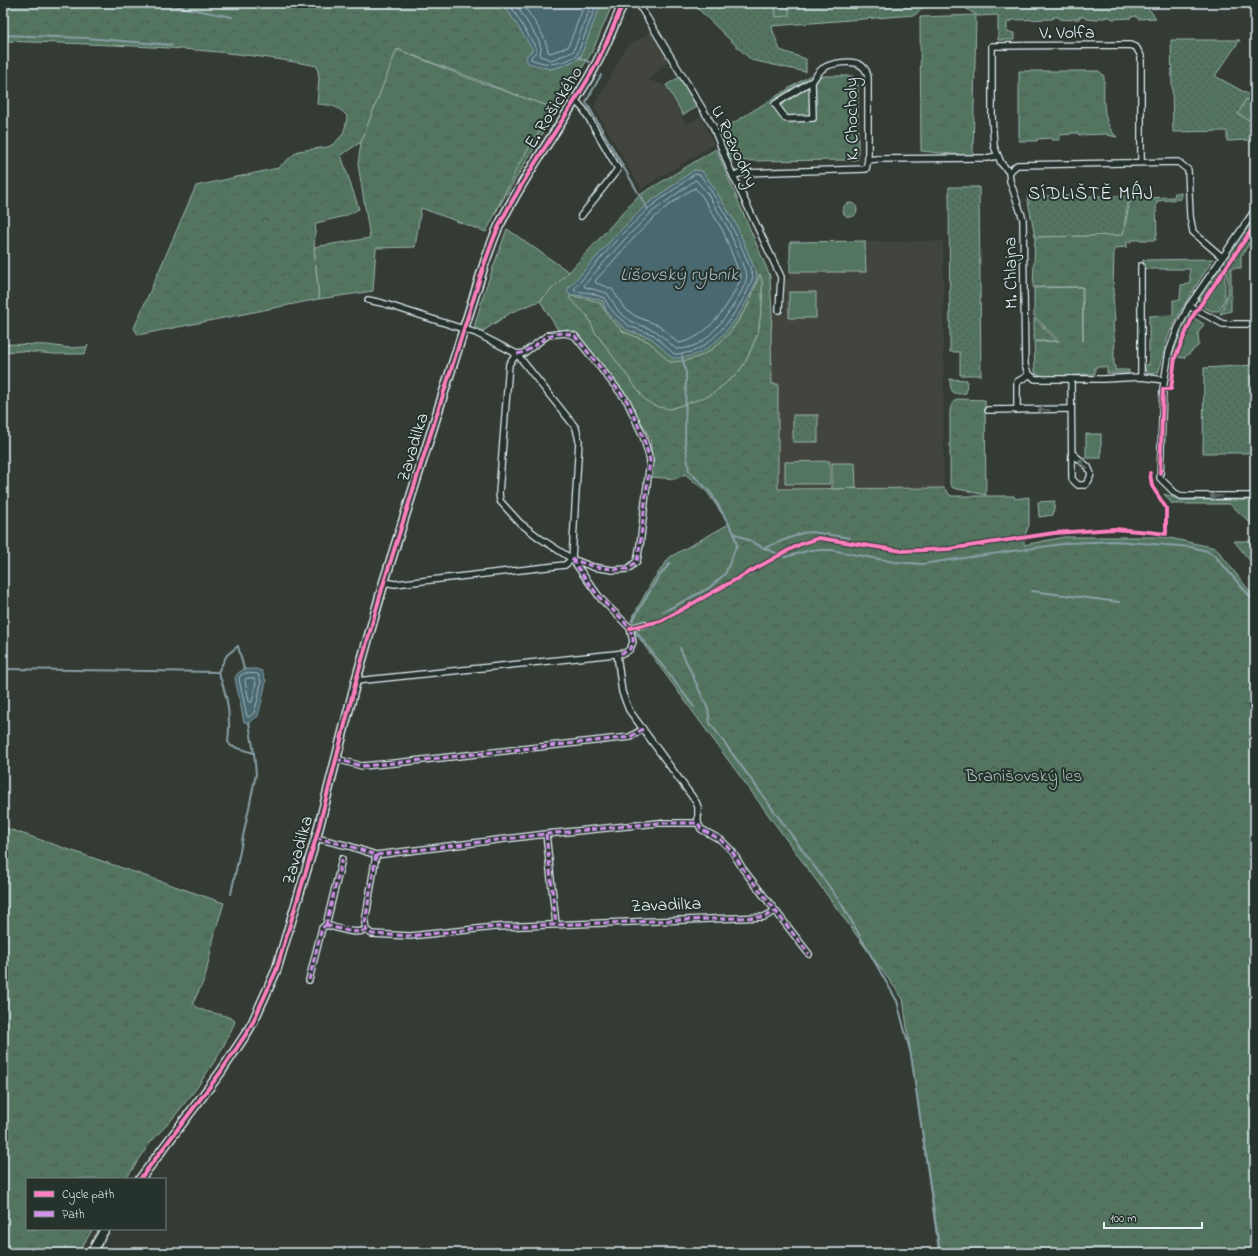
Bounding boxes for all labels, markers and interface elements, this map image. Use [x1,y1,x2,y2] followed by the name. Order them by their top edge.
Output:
[1038,21,1095,47] street label: V. Volfa
[519,62,590,154] street label: E. Rošického
[839,77,867,161] street label: K. Chocholy
[703,101,764,192] street label: U Rozvodny
[1028,180,1154,208] district label: SÍDLIŠTĚ MÁJ
[998,237,1026,309] street label: M. Chlajna
[620,262,739,289] water label: Lišovský rybník
[1038,406,1051,414] one-way arrow
[391,410,437,485] street label: Zavadilka
[1079,459,1088,469] one-way arrow
[1210,492,1223,500] one-way arrow
[965,764,1082,790] park label: Branišovský les
[277,813,321,888] street label: Zavadilka
[630,892,702,920] street label: Zavadilka
[26,1178,166,1230] legend
[62,1186,114,1205] text: Cycle path
[1104,1204,1202,1230] scale bar
[62,1206,85,1224] text: Path
[1110,1210,1137,1228] text: 100 m

